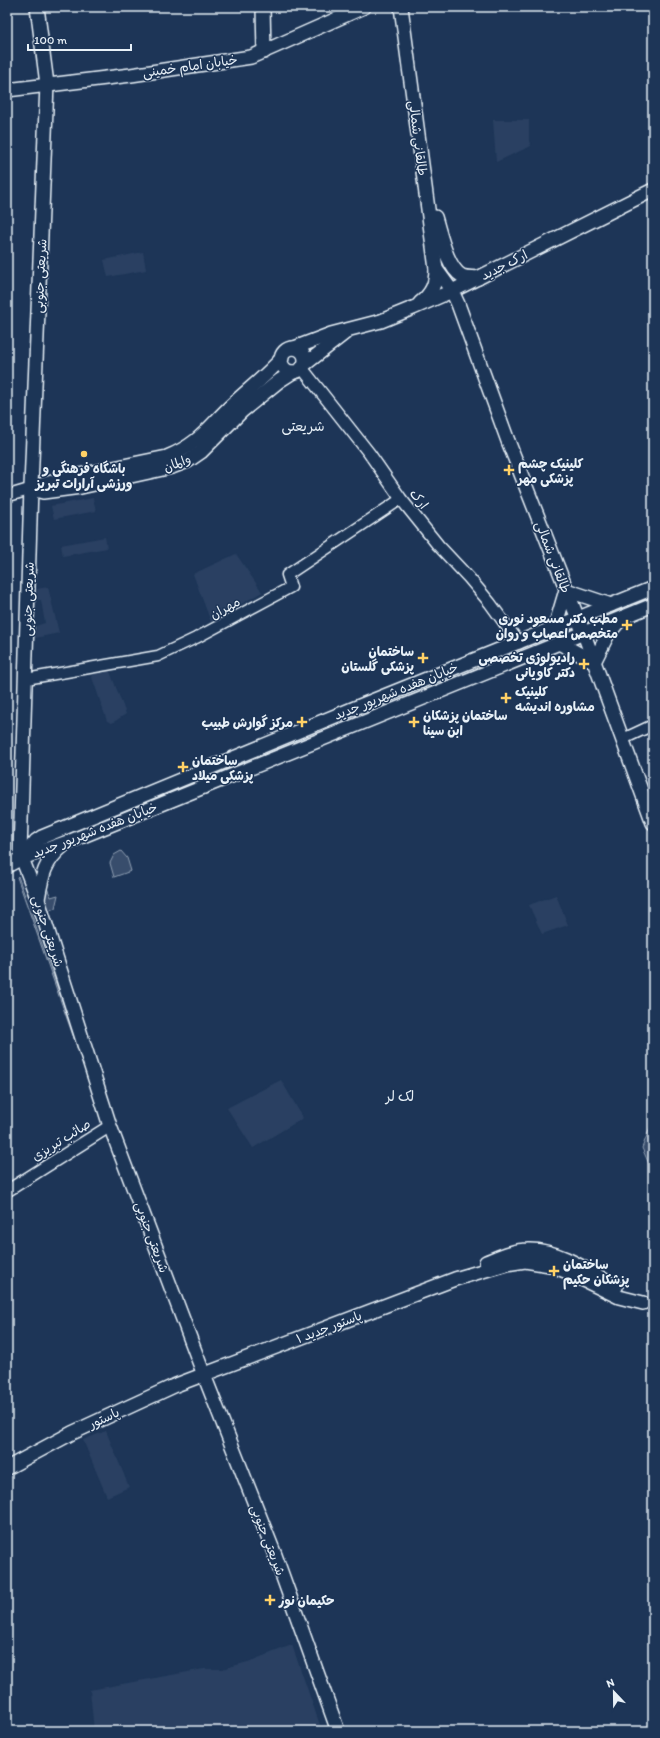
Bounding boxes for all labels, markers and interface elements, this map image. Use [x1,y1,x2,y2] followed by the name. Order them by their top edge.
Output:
[28,26,131,52] scale bar
[34,33,67,47] text: 100 m
[142,52,239,83] street label: خیابان امام خمینی
[404,99,430,177] street label: طالقانی شمالی
[31,238,51,314] street label: شریعتی جنوبی
[478,247,530,284] street label: ارک جدید
[282,418,324,435] district label: شریعتی
[79,449,89,459] marker: باشگاه فرهنگی و ورزشی آرارات تبریز
[161,451,193,476] street label: والمان
[516,456,584,487] place label: کلینیک چشم پزشکی مهر
[34,460,133,492] place label: باشگاه فرهنگی و ورزشی آرارات تبریز
[503,464,515,476] marker: کلینیک چشم پزشکی مهر
[406,486,431,513] street label: ارک
[531,519,574,596] street label: طالقانی شمالی
[19,561,39,637] street label: شریعتی جنوبی
[207,594,243,622] street label: مهران
[496,611,618,642] place label: مطب دکتر مسعود نوری متخصص اعصاب و روان
[621,619,633,631] marker: مطب دکتر مسعود نوری متخصص اعصاب و روان
[341,644,414,675] place label: ساختمان پزشکی گلستان
[479,650,575,681] place label: رادیولوژی تخصصی دکتر کاویانی
[417,652,429,664] marker: ساختمان پزشکی گلستان
[578,658,590,670] marker: رادیولوژی تخصصی دکتر کاویانی
[332,659,461,724] street label: خیابان هفده شهریور جدید
[515,684,595,715] place label: کلینیک مشاوره اندیشه
[500,692,512,704] marker: کلینیک مشاوره اندیشه
[423,708,508,739] place label: ساختمان پزشکان ابن سینا
[202,714,293,731] place label: مرکز گوارش طبیب
[296,716,308,728] marker: مرکز گوارش طبیب
[408,716,420,728] marker: ساختمان پزشکان ابن سینا
[192,753,253,784] place label: ساختمان پزشکی میلاد
[177,761,189,773] marker: ساختمان پزشکی میلاد
[31,799,160,862] street label: خیابان هفده شهریور جدید
[27,893,67,969] street label: شریعتی جنوبی
[385,1088,414,1105] district label: لک لر
[29,1116,94,1165] street label: صائب تبریزی
[130,1199,172,1275] street label: شریعتی جنوبی
[563,1257,630,1290] place label: ساختمان پزشکان حکیم
[548,1265,560,1277] marker: ساختمان پزشکان حکیم
[294,1308,364,1347] street label: پاستور جدید ۱
[85,1404,122,1433] street label: پاستور
[246,1502,288,1578] street label: شریعتی جنوبی
[278,1593,335,1609] place label: حکیمان نور
[264,1594,276,1606] marker: حکیمان نور
[594,1672,634,1712] north arrow
[605,1676,616,1691] text: N

